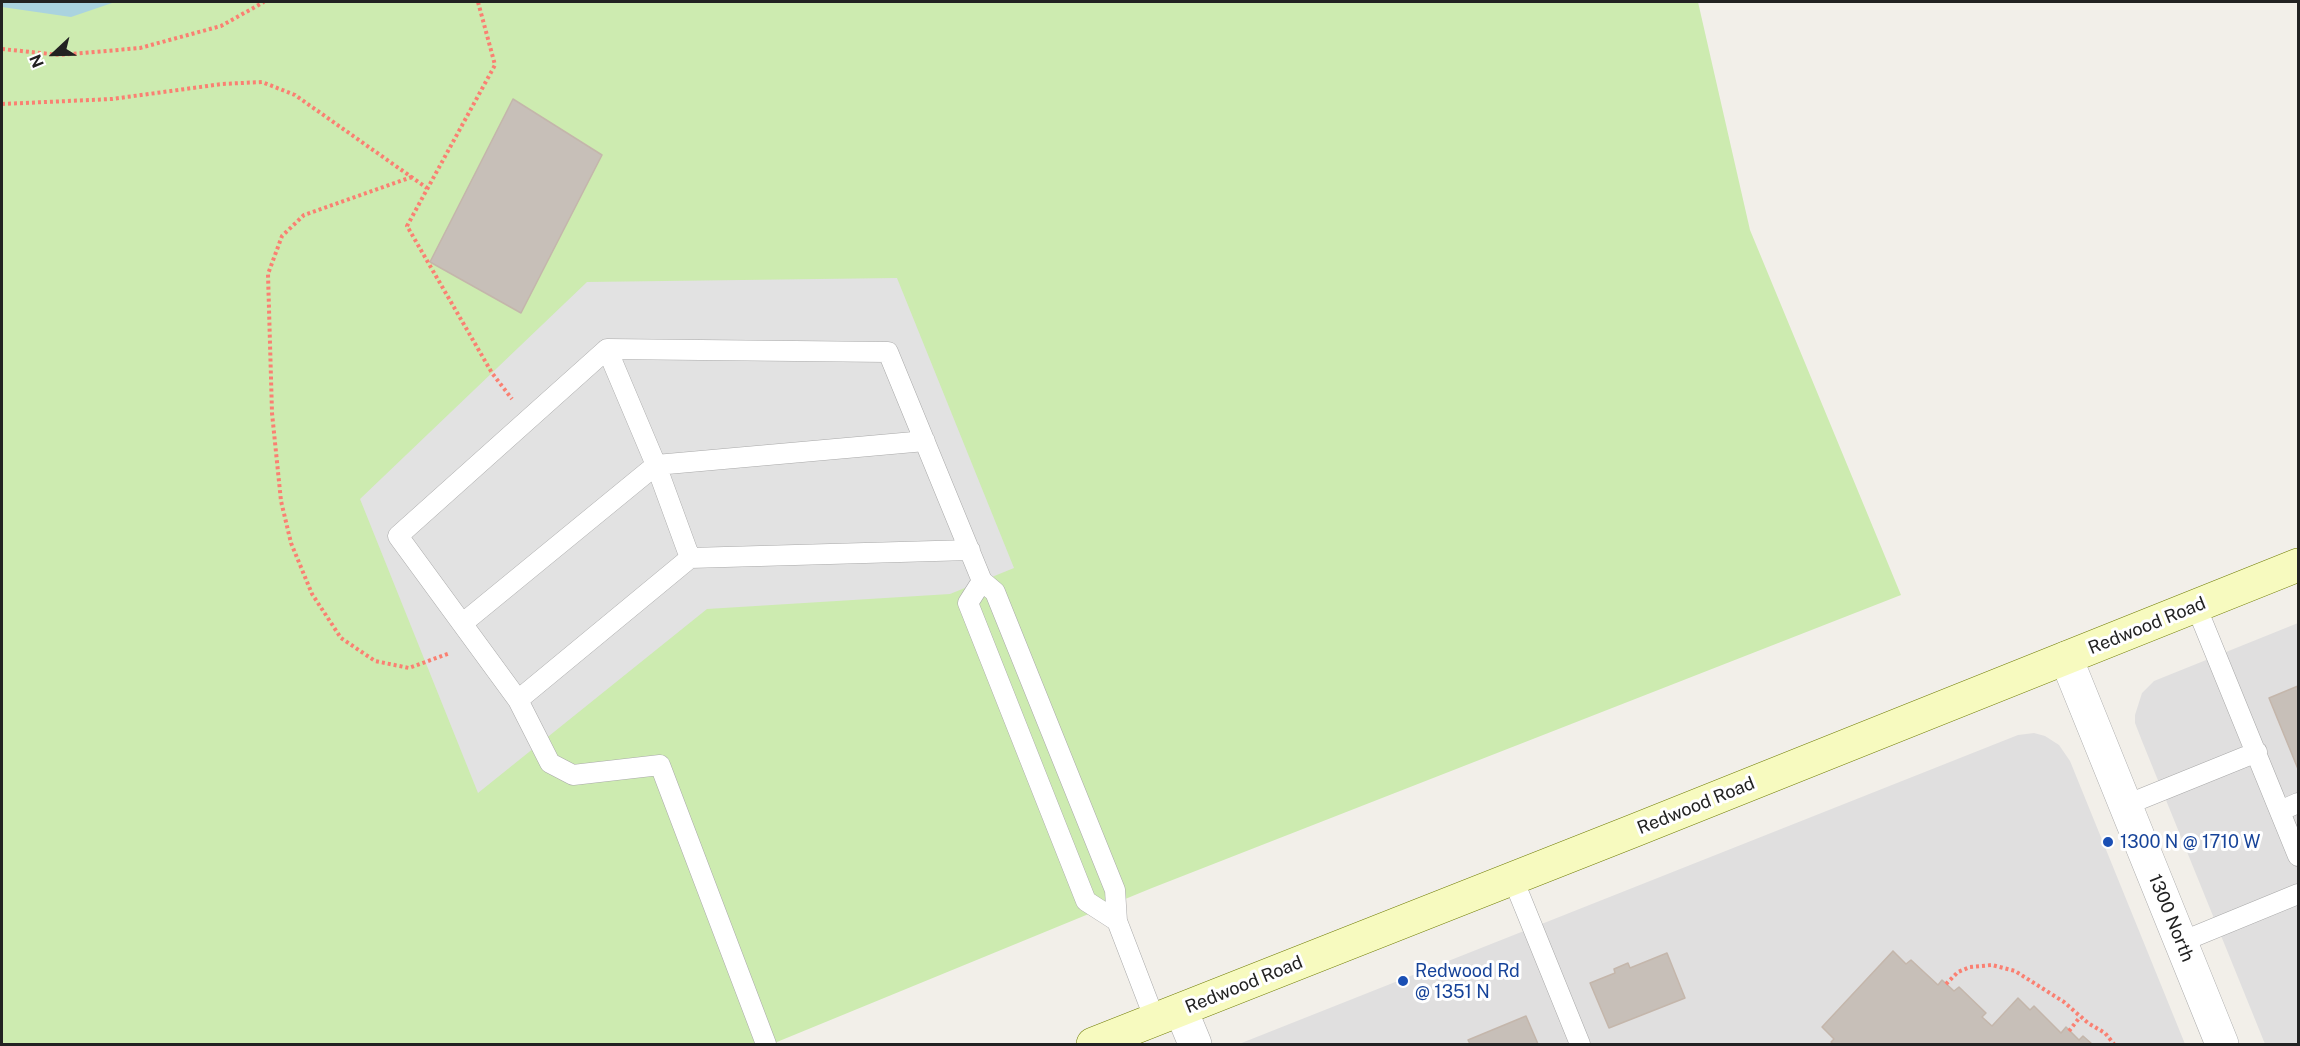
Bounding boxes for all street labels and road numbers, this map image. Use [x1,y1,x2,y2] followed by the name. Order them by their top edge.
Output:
[2085,593,2209,659] street label: Redwood Road
[1634,773,1758,839] street label: Redwood Road
[2144,871,2198,965] street label: 1300 North
[1182,952,1306,1018] street label: Redwood Road

